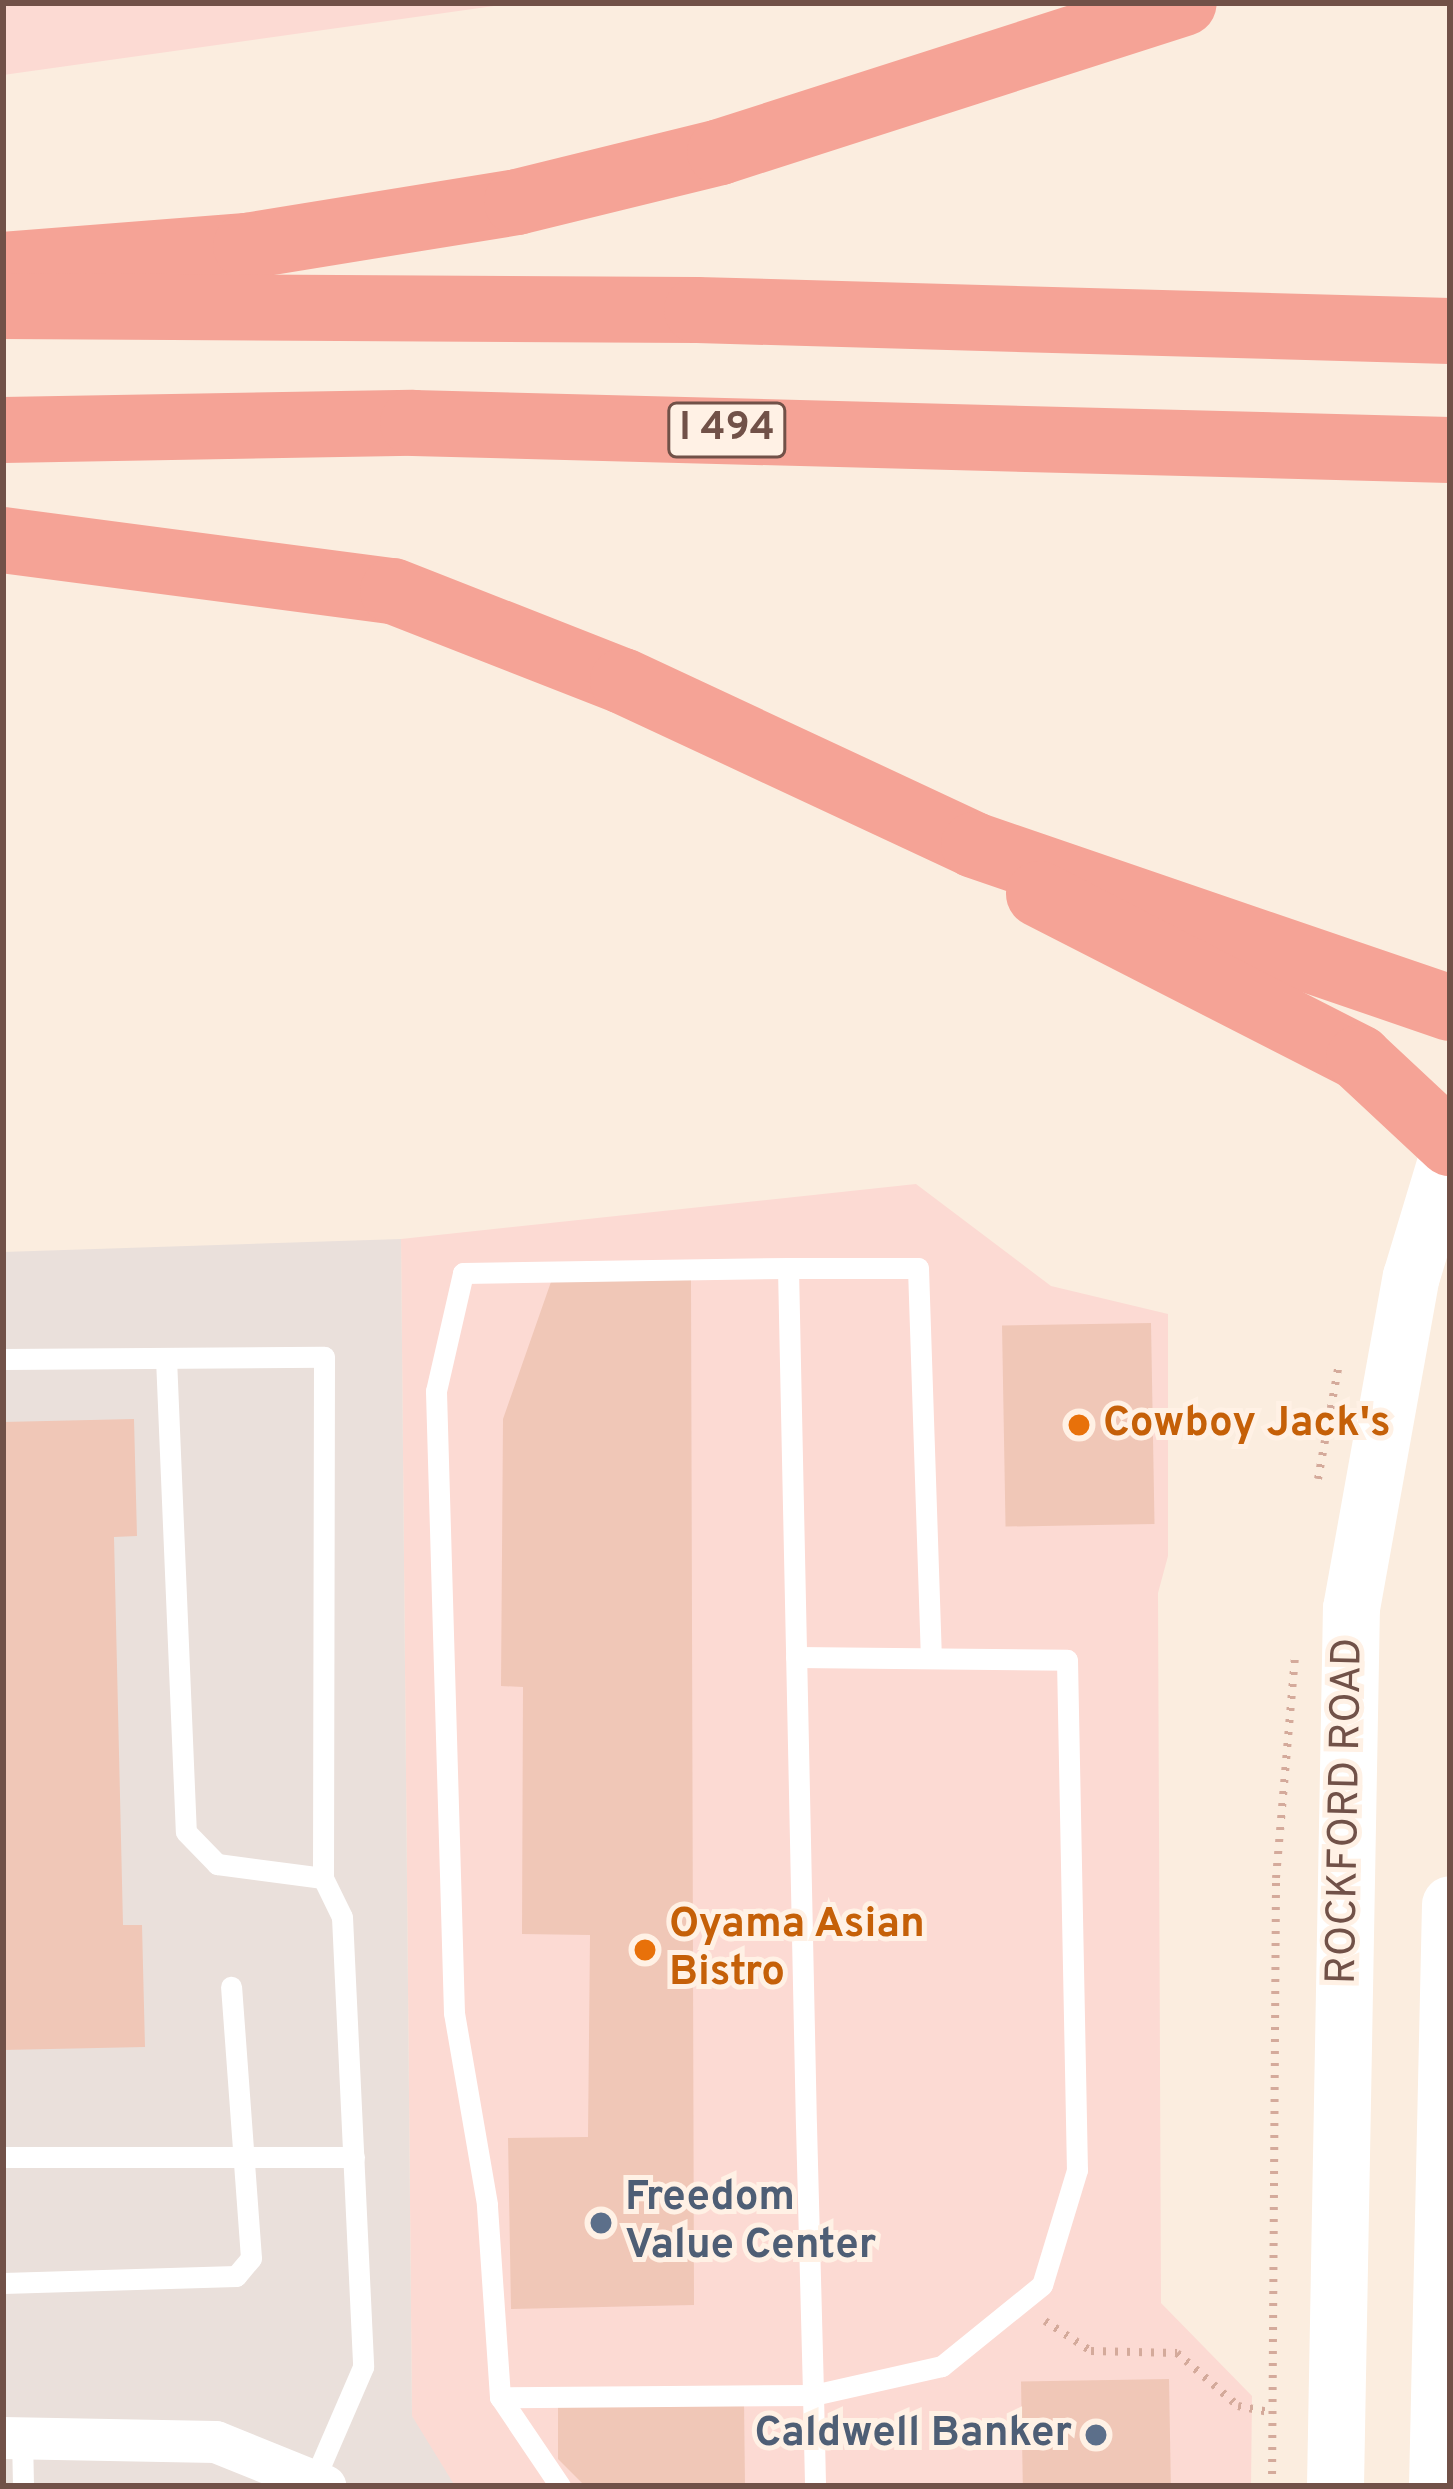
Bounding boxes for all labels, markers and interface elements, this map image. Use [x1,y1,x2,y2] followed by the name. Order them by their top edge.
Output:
[667,397,787,463] road number: I 494
[1103,1400,1391,1450] place label: Cowboy Jack's
[1066,1412,1092,1438] marker: Cowboy Jack's
[1319,1637,1375,1985] street label: ROCKFORD ROAD
[669,1901,927,2000] place label: Oyama Asian Bistro
[632,1937,658,1963] marker: Oyama Asian Bistro
[625,2174,876,2272] place label: Freedom Value Center
[588,2210,614,2236] marker: Freedom Value Center
[754,2410,1072,2460] place label: Caldwell Banker
[1083,2422,1109,2448] marker: Caldwell Banker

